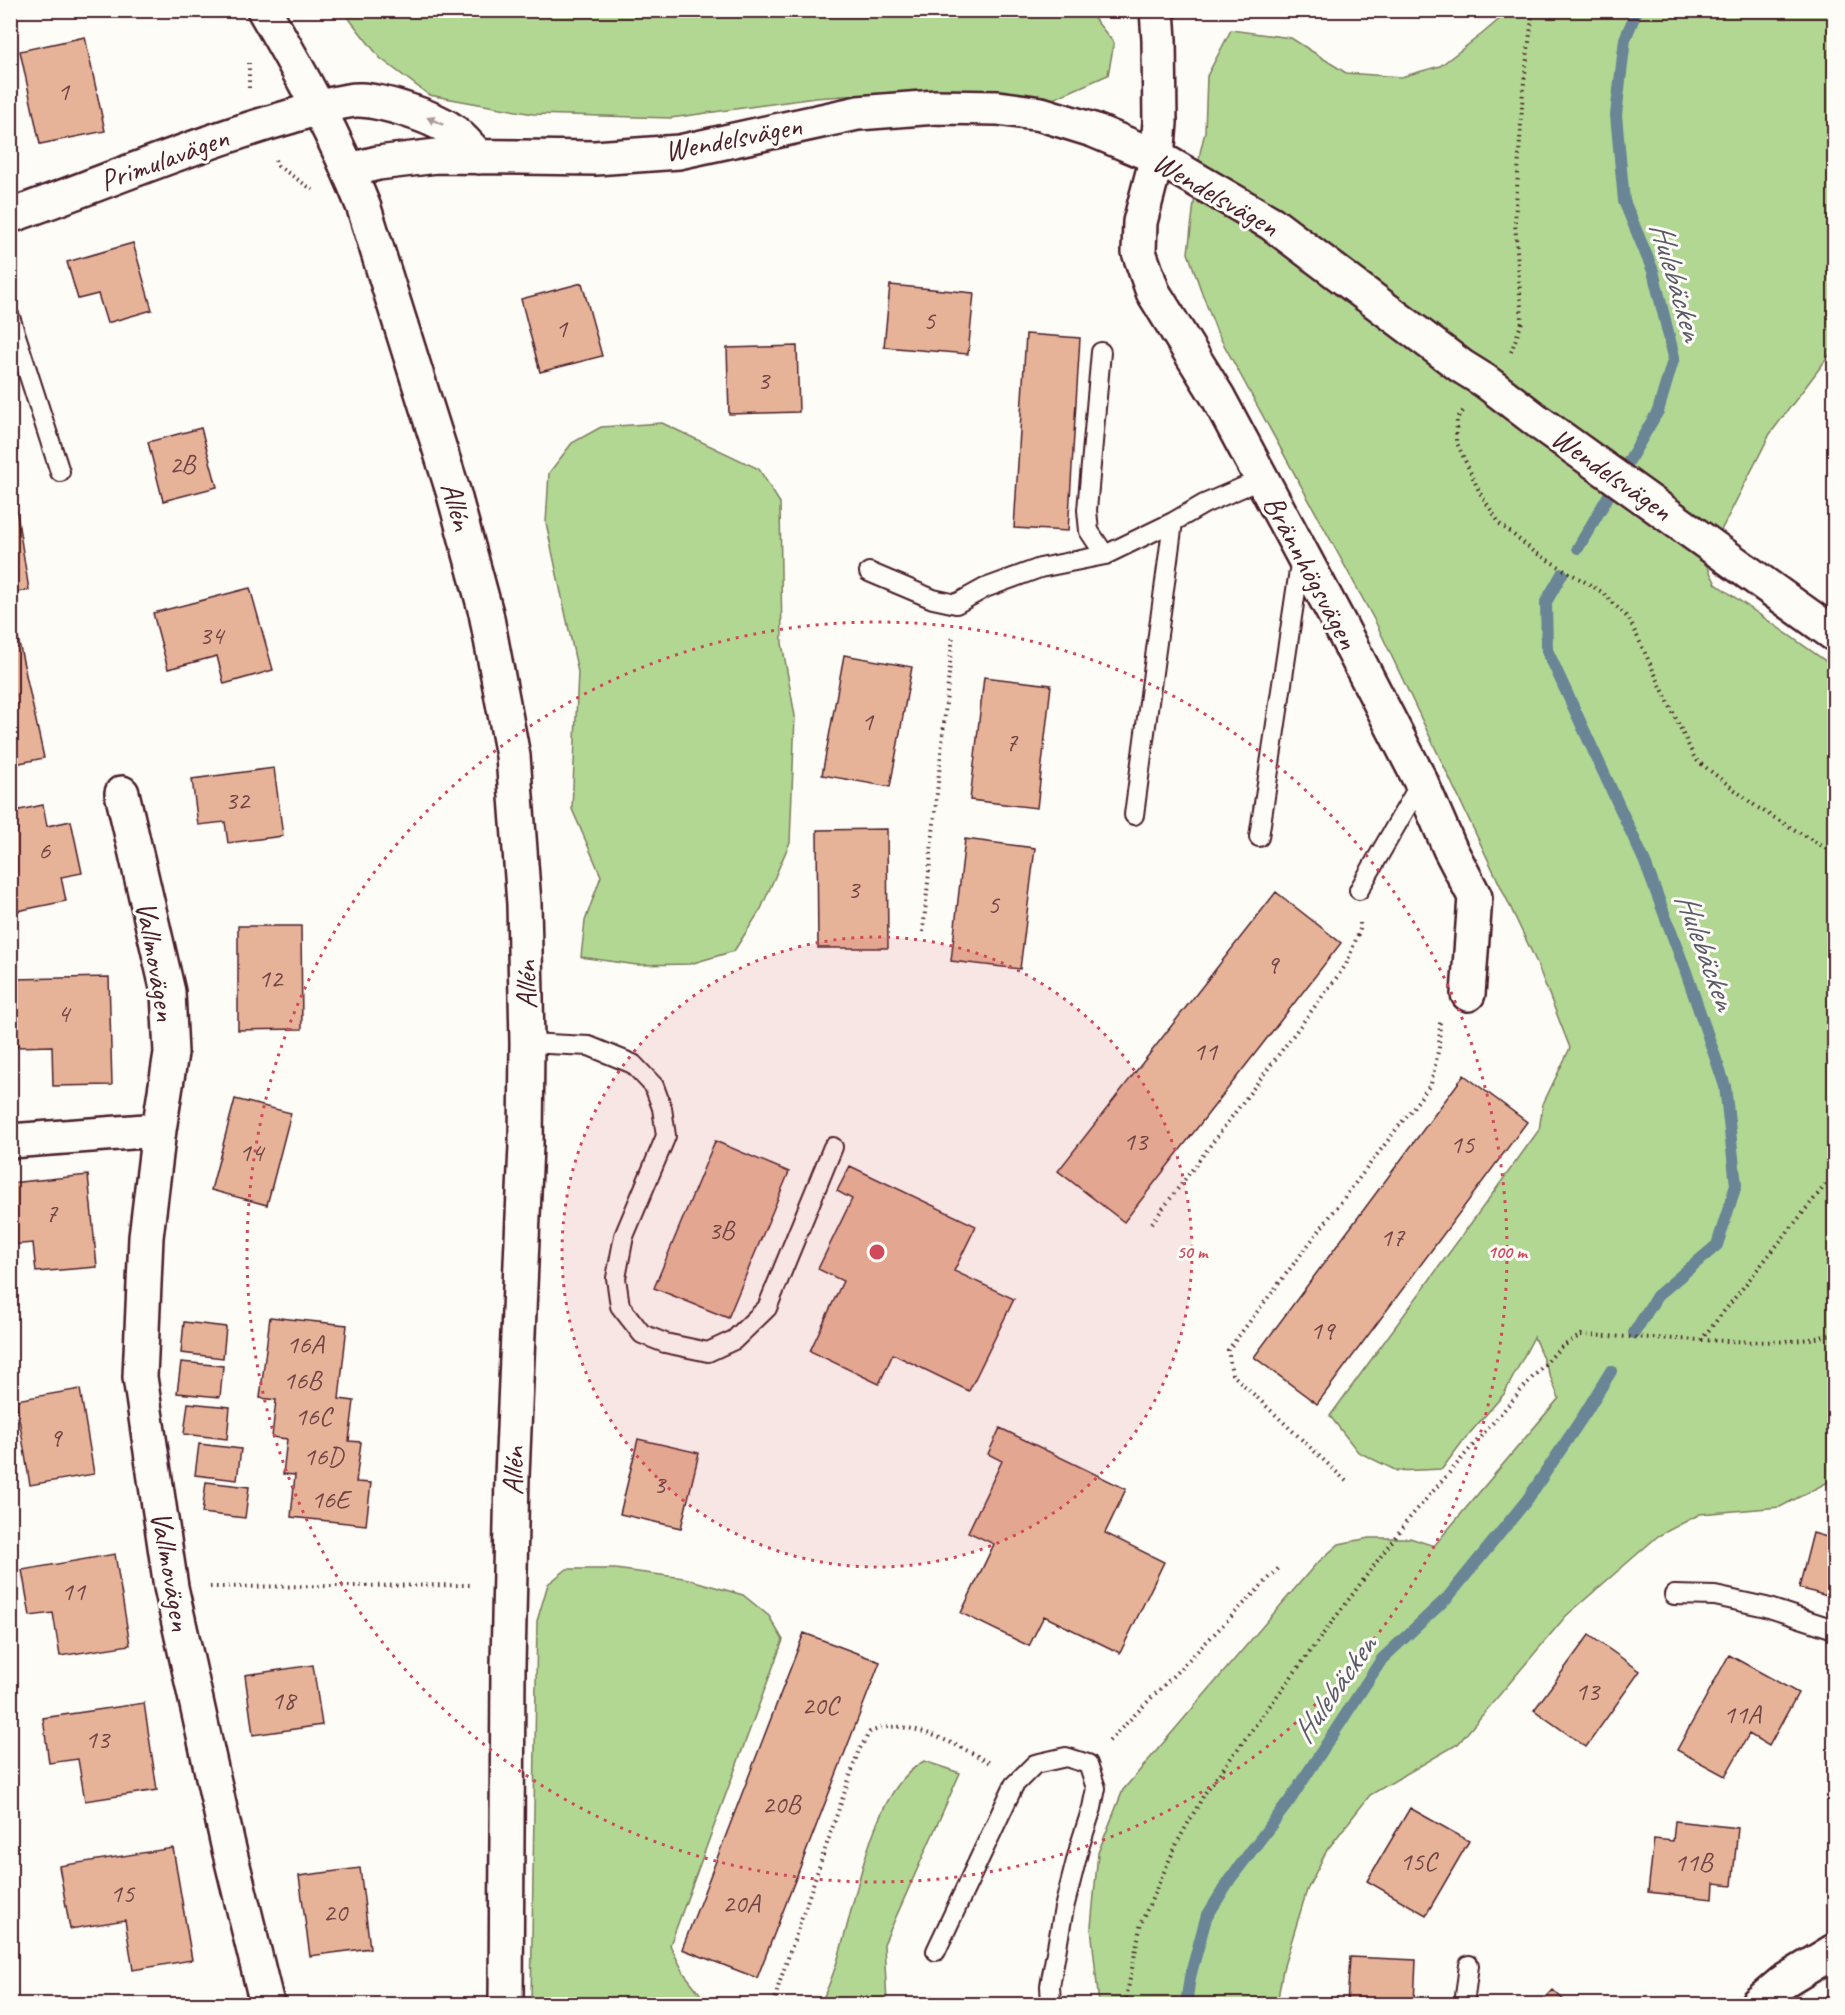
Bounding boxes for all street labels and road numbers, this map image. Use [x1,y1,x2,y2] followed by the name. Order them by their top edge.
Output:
[661,106,805,170] street label: Wendelsvägen
[94,118,234,200] street label: Primulavägen
[1146,143,1286,245] street label: Wendelsvägen
[1544,419,1680,530] street label: Wendelsvägen
[432,477,482,536] street label: Allén
[1255,489,1368,656] street label: Brännhögsvägen
[127,898,185,1024] street label: Vallmovägen
[507,959,545,1010] street label: Allén
[493,1445,533,1496] street label: Allén
[142,1508,200,1634] street label: Vallmovägen

